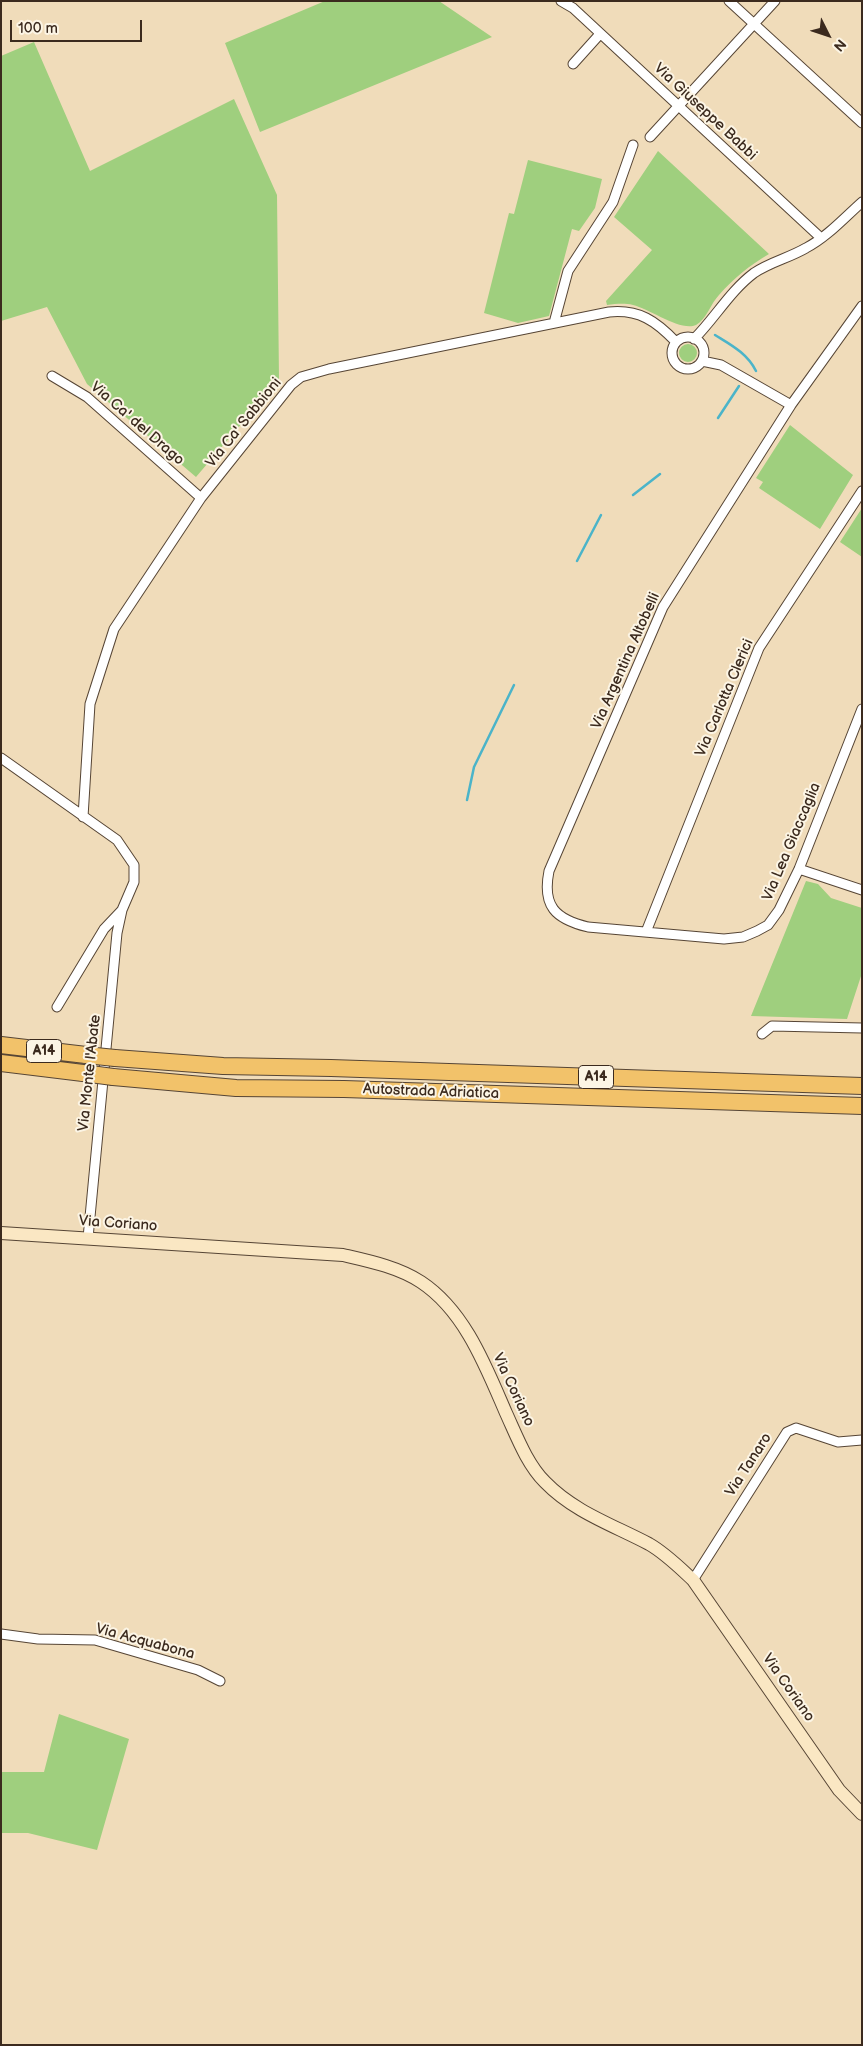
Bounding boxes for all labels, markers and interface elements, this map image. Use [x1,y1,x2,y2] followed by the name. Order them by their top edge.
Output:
[12,10,145,42] scale bar
[803,10,853,60] north arrow
[18,19,58,38] text: 100 m
[830,36,850,55] text: N
[650,60,760,164] street label: Via Giuseppe Babbi
[202,374,286,472] street label: Via Ca' Sabbioni
[86,378,188,470] street label: Via Ca' del Drago
[588,590,664,732] street label: Via Argentina Altobelli
[692,636,758,760] street label: Via Carlotta Clerici
[759,780,825,904] street label: Via Lea Giaccaglia
[75,1014,105,1132] street label: Via Monte l'Abate
[27,1040,62,1062] road number: A14
[578,1066,614,1088] road number: A14
[363,1081,499,1103] street label: Autostrada Adriatica
[78,1212,158,1236] street label: Via Coriano
[488,1350,538,1430] street label: Via Coriano
[722,1430,776,1500] street label: Via Tanaro
[94,1620,196,1664] street label: Via Acquabona
[758,1651,818,1725] street label: Via Coriano

